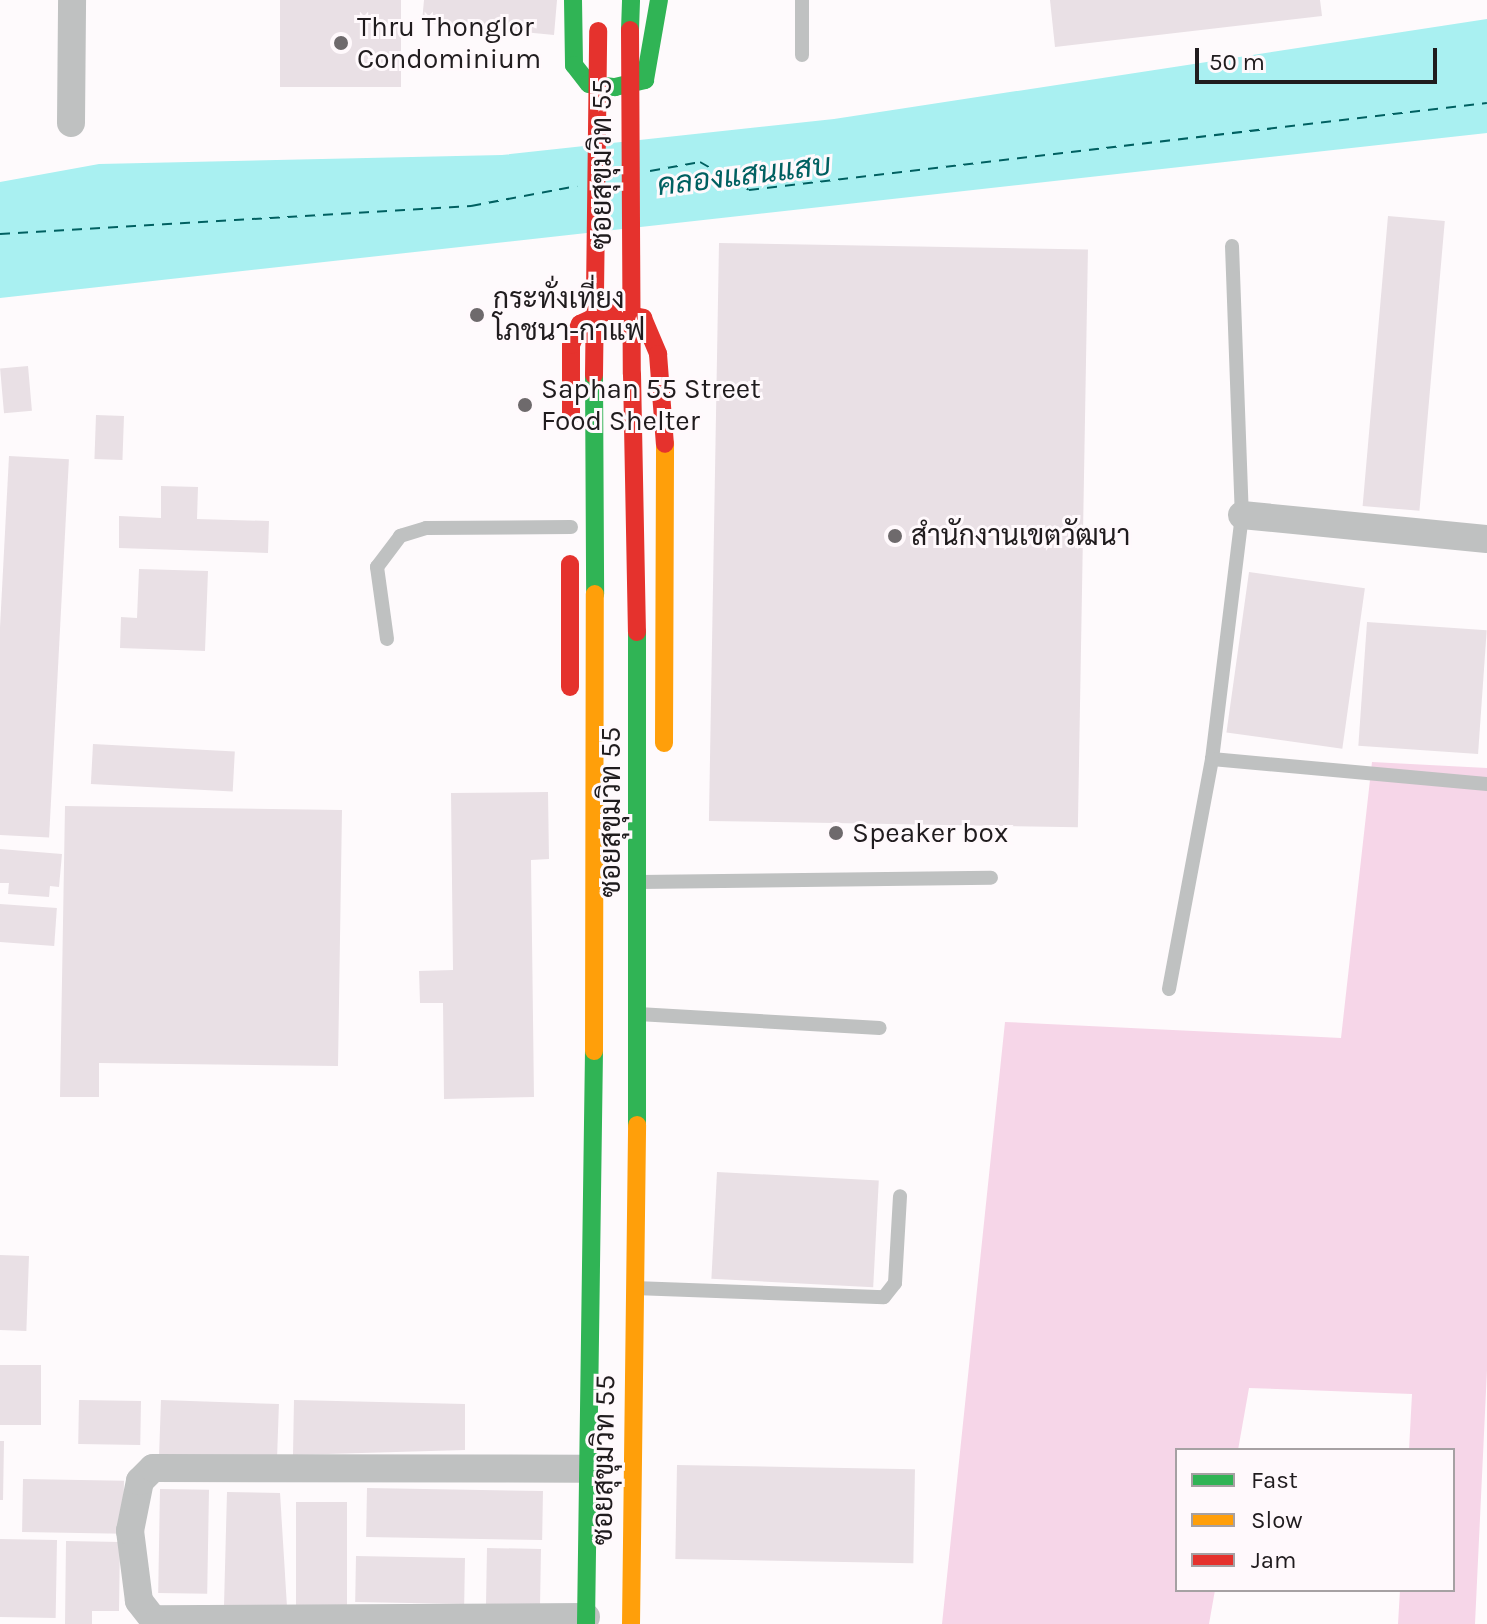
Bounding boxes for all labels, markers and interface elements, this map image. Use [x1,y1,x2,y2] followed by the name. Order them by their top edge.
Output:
[357,10,541,76] place label: Thru Thonglor Condominium
[1199,32,1441,82] scale bar
[332,34,350,52] marker: Thru Thonglor Condominium
[1209,48,1265,76] text: 50 m
[585,79,619,249] street label: ซอยสุขุมวิท 55
[655,146,833,204] water label: คลองแสนแสบ
[493,282,645,348] place label: กระทั่งเที่ยง โภชนา-กาแฟ
[468,306,486,324] marker: กระทั่งเที่ยง โภชนา-กาแฟ
[541,372,761,438] place label: Saphan 55 Street Food Shelter
[516,396,534,414] marker: Saphan 55 Street Food Shelter
[911,519,1130,553] place label: สำนักงานเขตวัฒนา
[886,527,904,545] marker: สำนักงานเขตวัฒนา
[594,727,628,897] street label: ซอยสุขุมวิท 55
[852,816,1008,850] place label: Speaker box
[827,824,845,842] marker: Speaker box
[586,1374,622,1546] street label: ซอยสุขุมวิท 55
[1175,1448,1455,1592] legend
[1251,1466,1298,1494] text: Fast
[1251,1506,1303,1534] text: Slow
[1251,1546,1296,1574] text: Jam

